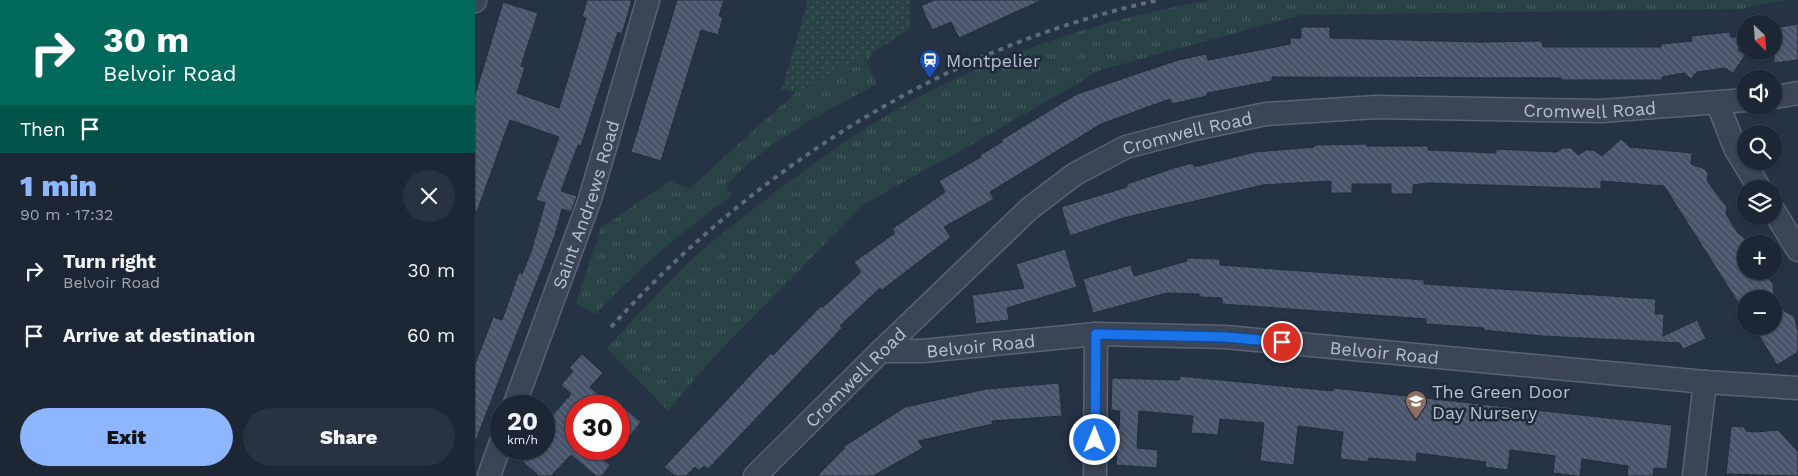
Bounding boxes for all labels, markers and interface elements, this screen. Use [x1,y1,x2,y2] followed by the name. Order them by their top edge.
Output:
[1737,15,1783,60] north arrow
[1737,15,1782,335] map controls
[103,19,189,61] text: 30 m
[20,20,85,85] icon: right
[918,48,942,79] station icon: Montpelier
[946,50,1040,71] place label: Montpelier
[103,61,237,86] text: Belvoir Road
[1737,70,1782,115] button: sound
[1523,96,1657,122] street label: Cromwell Road
[1120,107,1254,158] street label: Cromwell Road
[76,115,104,143] icon: arrive
[20,118,66,141] text: Then
[547,118,623,292] street label: Saint Andrews Road
[1737,125,1782,170] button: search
[20,168,97,203] text: 1 min
[403,170,455,222] button: close
[1737,180,1782,225] button: layers
[20,205,113,224] text: 90 m · 17:32
[1737,235,1782,280] button: +
[63,250,156,273] text: Turn right
[20,257,48,285] icon: right
[408,259,455,282] text: 30 m
[63,273,160,292] text: Belvoir Road
[1737,290,1782,335] button: −
[1261,321,1303,363] pin
[20,322,48,350] icon: arrive
[801,323,910,431] street label: Cromwell Road
[63,324,255,347] text: Arrive at destination
[407,324,455,347] text: 60 m
[1268,328,1296,356] icon: arrive
[925,330,1036,361] street label: Belvoir Road
[1329,336,1440,368] street label: Belvoir Road
[1432,381,1570,423] place label: The Green Door Day Nursery
[1404,389,1428,420] school or university icon: The Green Door Day Nursery
[565,395,630,460] speed limit sign: 30
[507,407,538,436] text: 20
[20,408,233,466] button: Exit
[243,408,455,466] button: Share
[1068,413,1120,465] position arrow
[507,433,538,447] text: km/h

